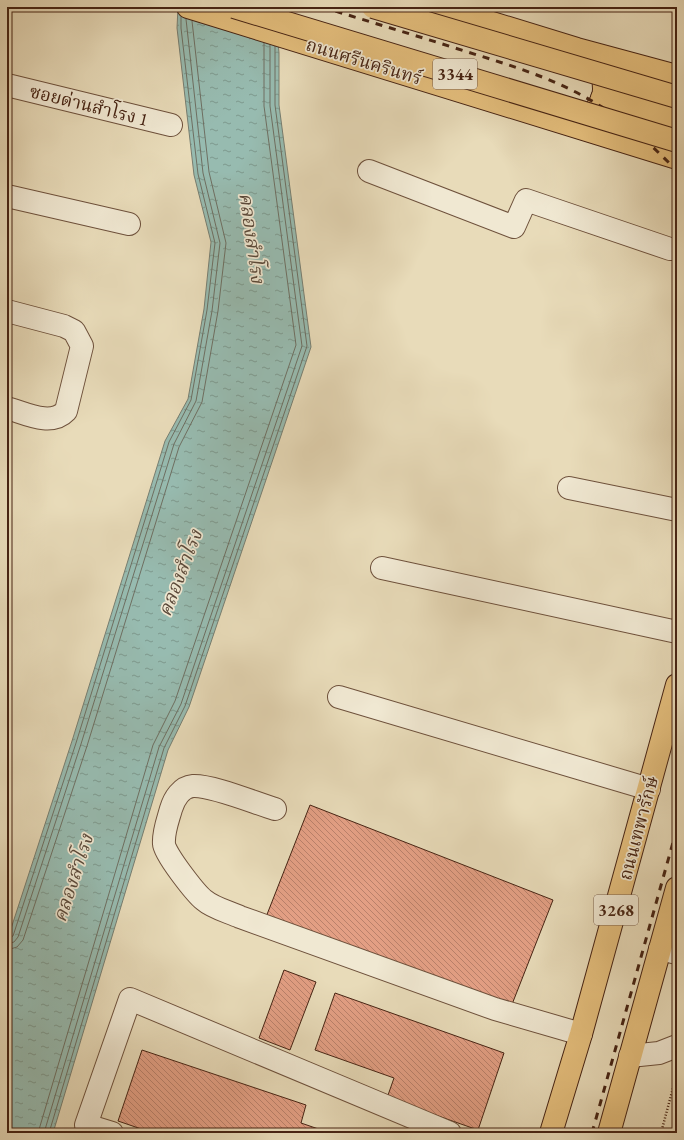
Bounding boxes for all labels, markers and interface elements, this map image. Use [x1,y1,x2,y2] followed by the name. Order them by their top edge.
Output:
[303,32,426,90] street label: ถนนศรีนครินทร์
[433,59,477,89] road number: 3344
[27,78,151,131] street label: ซอยด่านสำโรง 1
[233,191,272,286] water label: คลองสำโรง
[151,524,209,620] water label: คลองสำโรง
[613,773,663,883] street label: ถนนเทพารักษ์
[46,829,99,925] water label: คลองสำโรง
[594,895,638,925] road number: 3268

